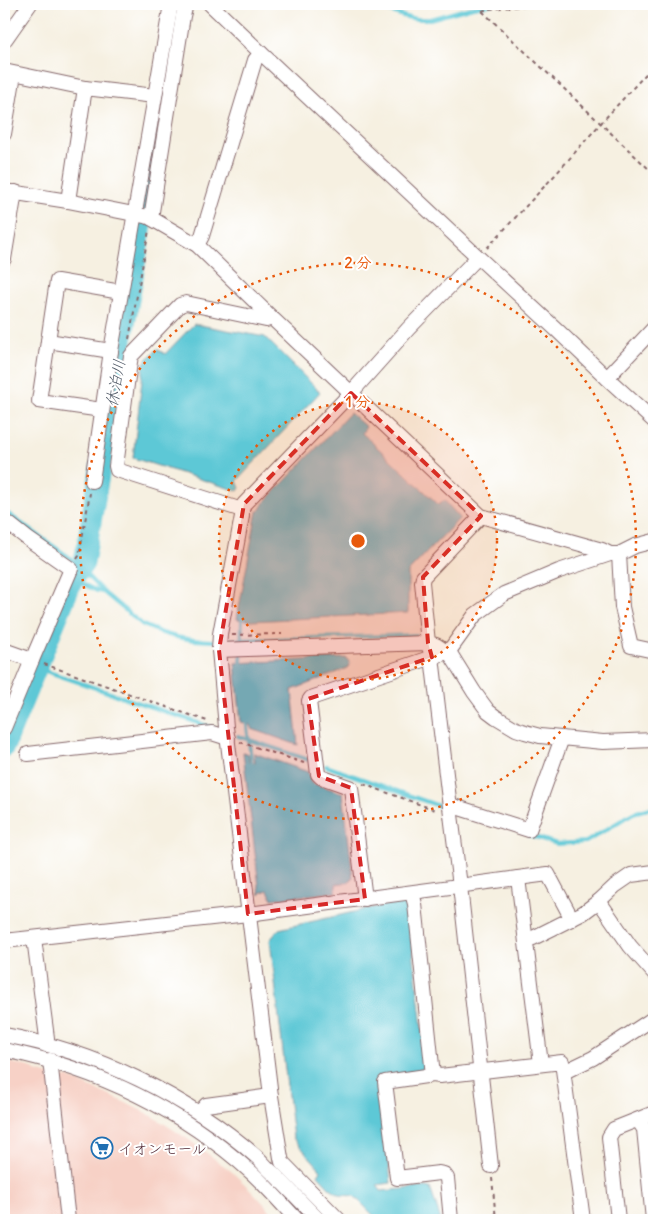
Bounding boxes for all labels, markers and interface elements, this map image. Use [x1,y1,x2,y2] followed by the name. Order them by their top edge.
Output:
[345,253,371,272] text: 2 分
[101,358,129,408] water label: 休泊川
[346,392,370,411] text: 1 分
[349,532,367,550] centre of rings
[90,1136,114,1160] supermarket icon: イオンモール
[118,1139,207,1158] place label: イオンモール

